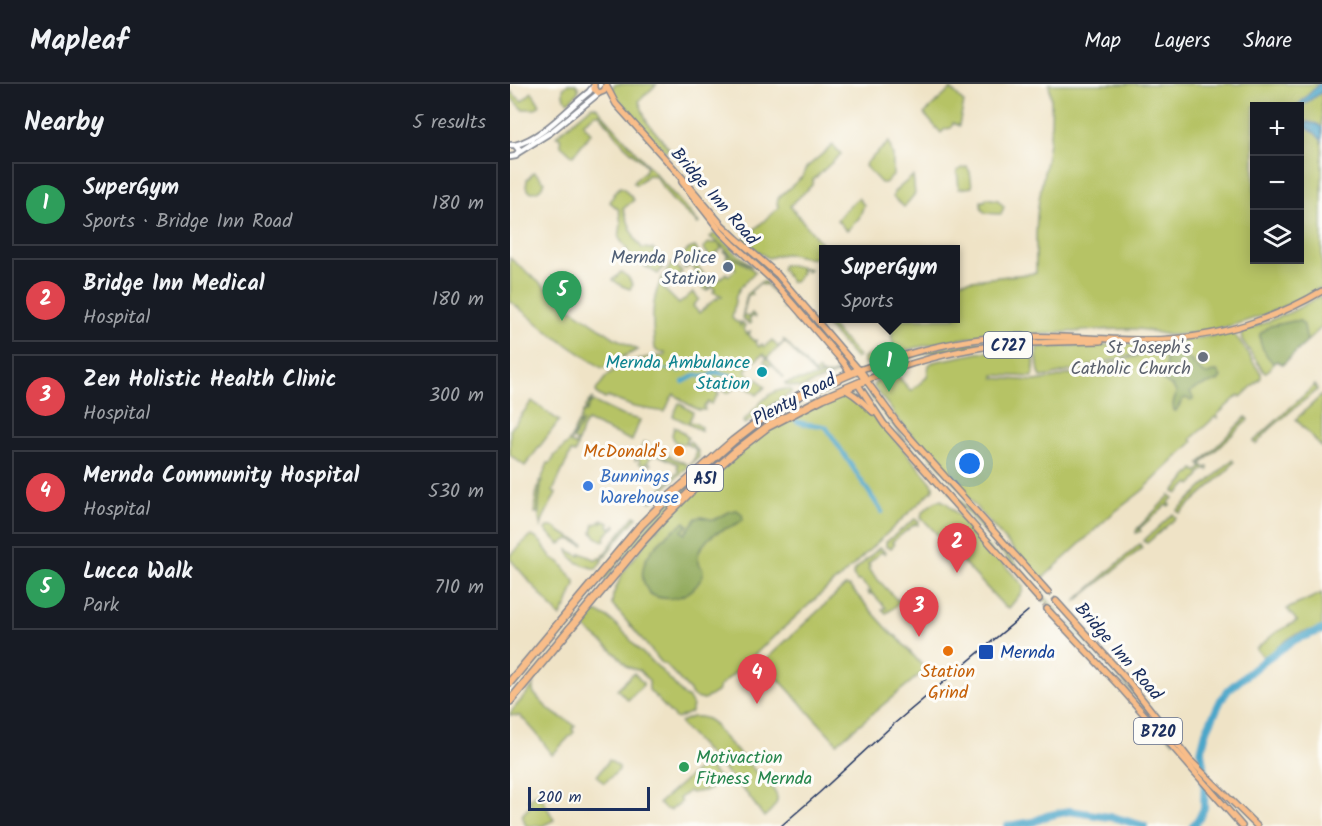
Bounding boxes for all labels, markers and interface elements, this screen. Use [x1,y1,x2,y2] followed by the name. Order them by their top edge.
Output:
[30,19,128,64] text: Mapleaf
[1084,25,1121,58] text: Map
[1154,25,1210,58] text: Layers
[1243,25,1292,58] text: Share
[24,102,104,144] text: Nearby
[1250,102,1304,264] map controls
[1250,102,1304,156] button: +
[412,107,486,139] text: 5 results
[663,141,766,254] street label: Bridge Inn Road
[1250,156,1304,210] button: −
[83,171,179,206] text: SuperGym
[42,188,49,220] text: 1
[432,188,484,220] text: 180 m
[83,206,292,238] text: Sports · Bridge Inn Road
[1250,210,1304,264] button: layers
[611,244,716,294] place label: Mernda Police Station
[819,245,960,323] popup
[842,251,937,286] text: SuperGym
[721,260,735,274] marker: Mernda Police Station
[83,267,264,302] text: Bridge Inn Medical
[542,272,582,321] pin: 5
[40,284,51,316] text: 2
[432,284,484,316] text: 180 m
[842,286,894,318] text: Sports
[83,302,150,334] text: Hospital
[984,332,1032,358] road number: C727
[1070,334,1191,384] place label: St Joseph's Catholic Church
[870,342,908,392] pin: 1
[606,349,750,399] place label: Mernda Ambulance Station
[1196,350,1210,364] marker: St Joseph's Catholic Church
[83,363,336,398] text: Zen Holistic Health Clinic
[755,365,769,379] marker: Mernda Ambulance Station
[748,366,842,434] street label: Plenty Road
[40,380,51,412] text: 3
[429,380,484,412] text: 300 m
[83,398,150,430] text: Hospital
[583,438,667,467] place label: McDonald's
[672,444,686,458] marker: McDonald's
[955,449,984,478] your location
[83,459,359,494] text: Mernda Community Hospital
[600,463,679,513] place label: Bunnings Warehouse
[687,465,723,491] road number: A51
[40,476,51,508] text: 4
[428,476,484,508] text: 530 m
[581,479,595,493] marker: Bunnings Warehouse
[83,494,150,526] text: Hospital
[938,524,976,573] pin: 2
[83,555,192,590] text: Lucca Walk
[40,572,51,604] text: 5
[435,572,484,604] text: 710 m
[900,588,938,637] pin: 3
[83,590,119,622] text: Park
[1067,596,1170,709] street label: Bridge Inn Road
[1000,639,1055,668] place label: Mernda
[977,643,995,661] marker: Mernda
[941,644,955,658] marker: Station Grind
[738,654,776,704] pin: 4
[921,658,975,708] place label: Station Grind
[1134,718,1182,744] road number: B720
[696,744,812,794] place label: Motivaction Fitness Mernda
[677,760,691,774] marker: Motivaction Fitness Mernda
[528,784,650,812] scale bar
[537,785,581,810] text: 200 m

